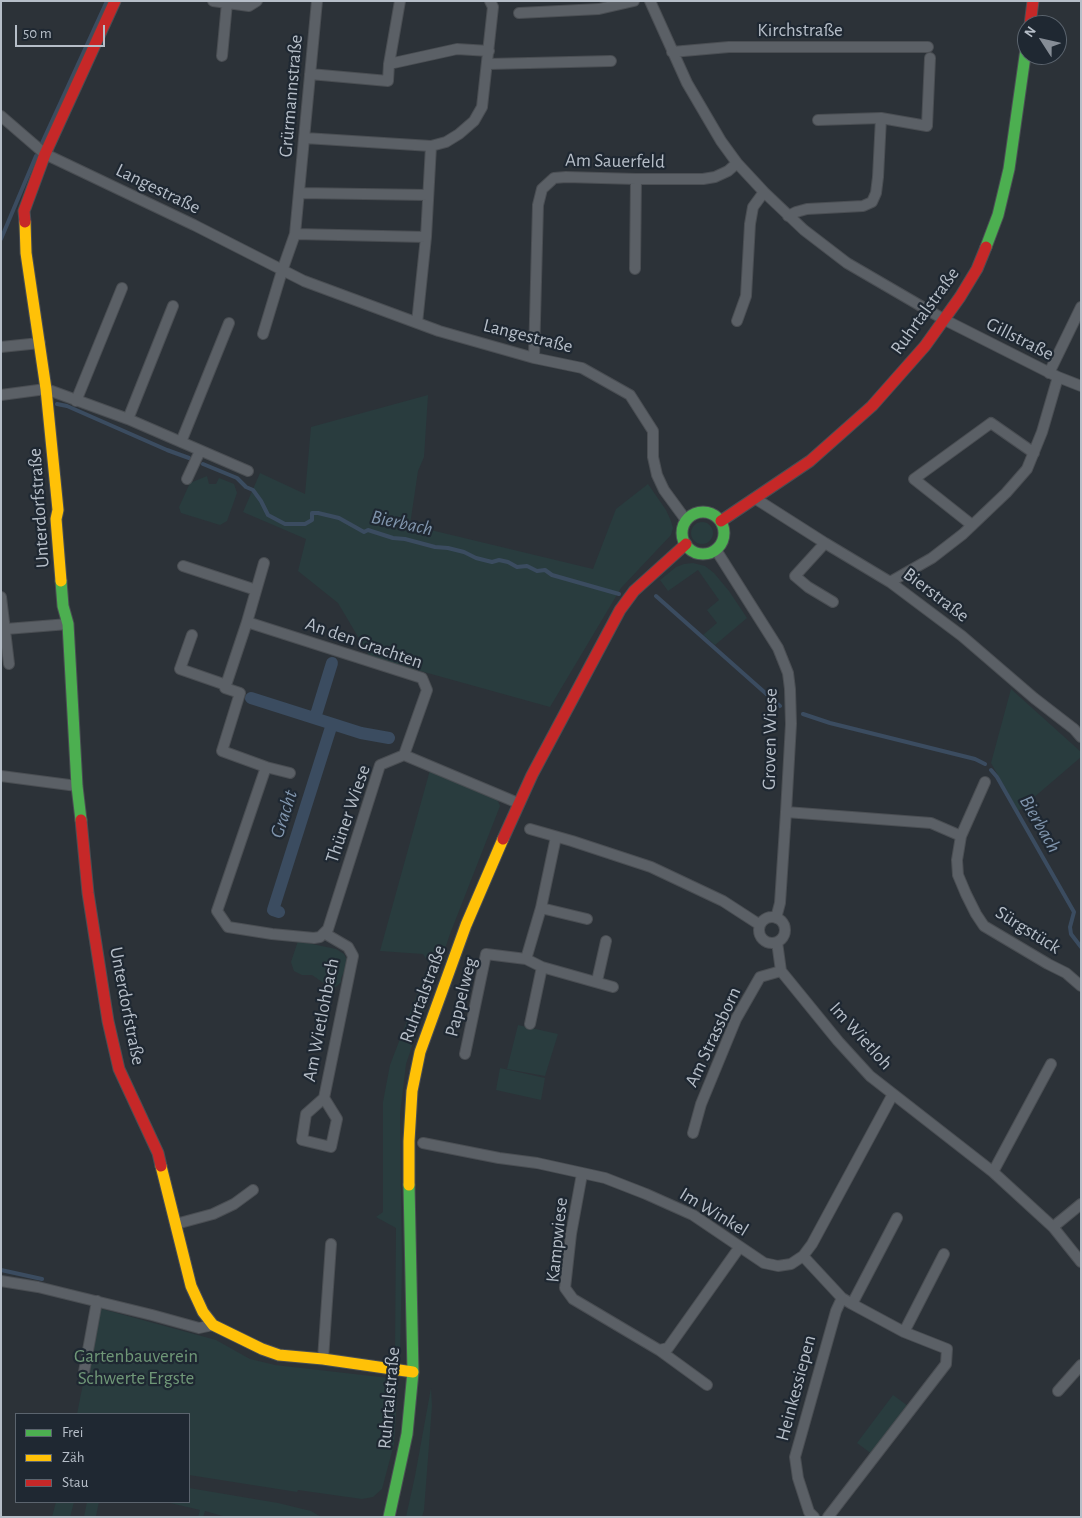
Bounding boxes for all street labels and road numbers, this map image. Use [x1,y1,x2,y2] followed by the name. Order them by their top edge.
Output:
[757,19,843,41] street label: Kirchstraße
[274,34,308,158] street label: Grürmannstraße
[565,149,665,173] street label: Am Sauerfeld
[112,159,204,219] street label: Langestraße
[886,263,964,359] street label: Ruhrtalstraße
[983,312,1057,366] street label: Gillstraße
[481,314,575,358] street label: Langestraße
[23,447,55,569] street label: Unterdorfstraße
[898,563,974,627] street label: Bierstraße
[302,612,426,674] street label: An den Grachten
[758,688,782,790] street label: Groven Wiese
[321,762,375,866] street label: Thüner Wiese
[991,901,1065,959] street label: Sürgstück
[395,942,451,1046] street label: Ruhrtalstraße
[104,945,150,1067] street label: Unterdorfstraße
[440,955,482,1039] street label: Pappelweg
[298,956,344,1084] street label: Am Wietlohbach
[680,983,746,1091] street label: Am Strassborn
[825,997,897,1075] street label: Im Wietloh
[675,1183,753,1241] street label: Im Winkel
[541,1196,573,1284] street label: Kampwiese
[771,1333,821,1443] street label: Heinkessiepen
[373,1346,405,1450] street label: Ruhrtalstraße

